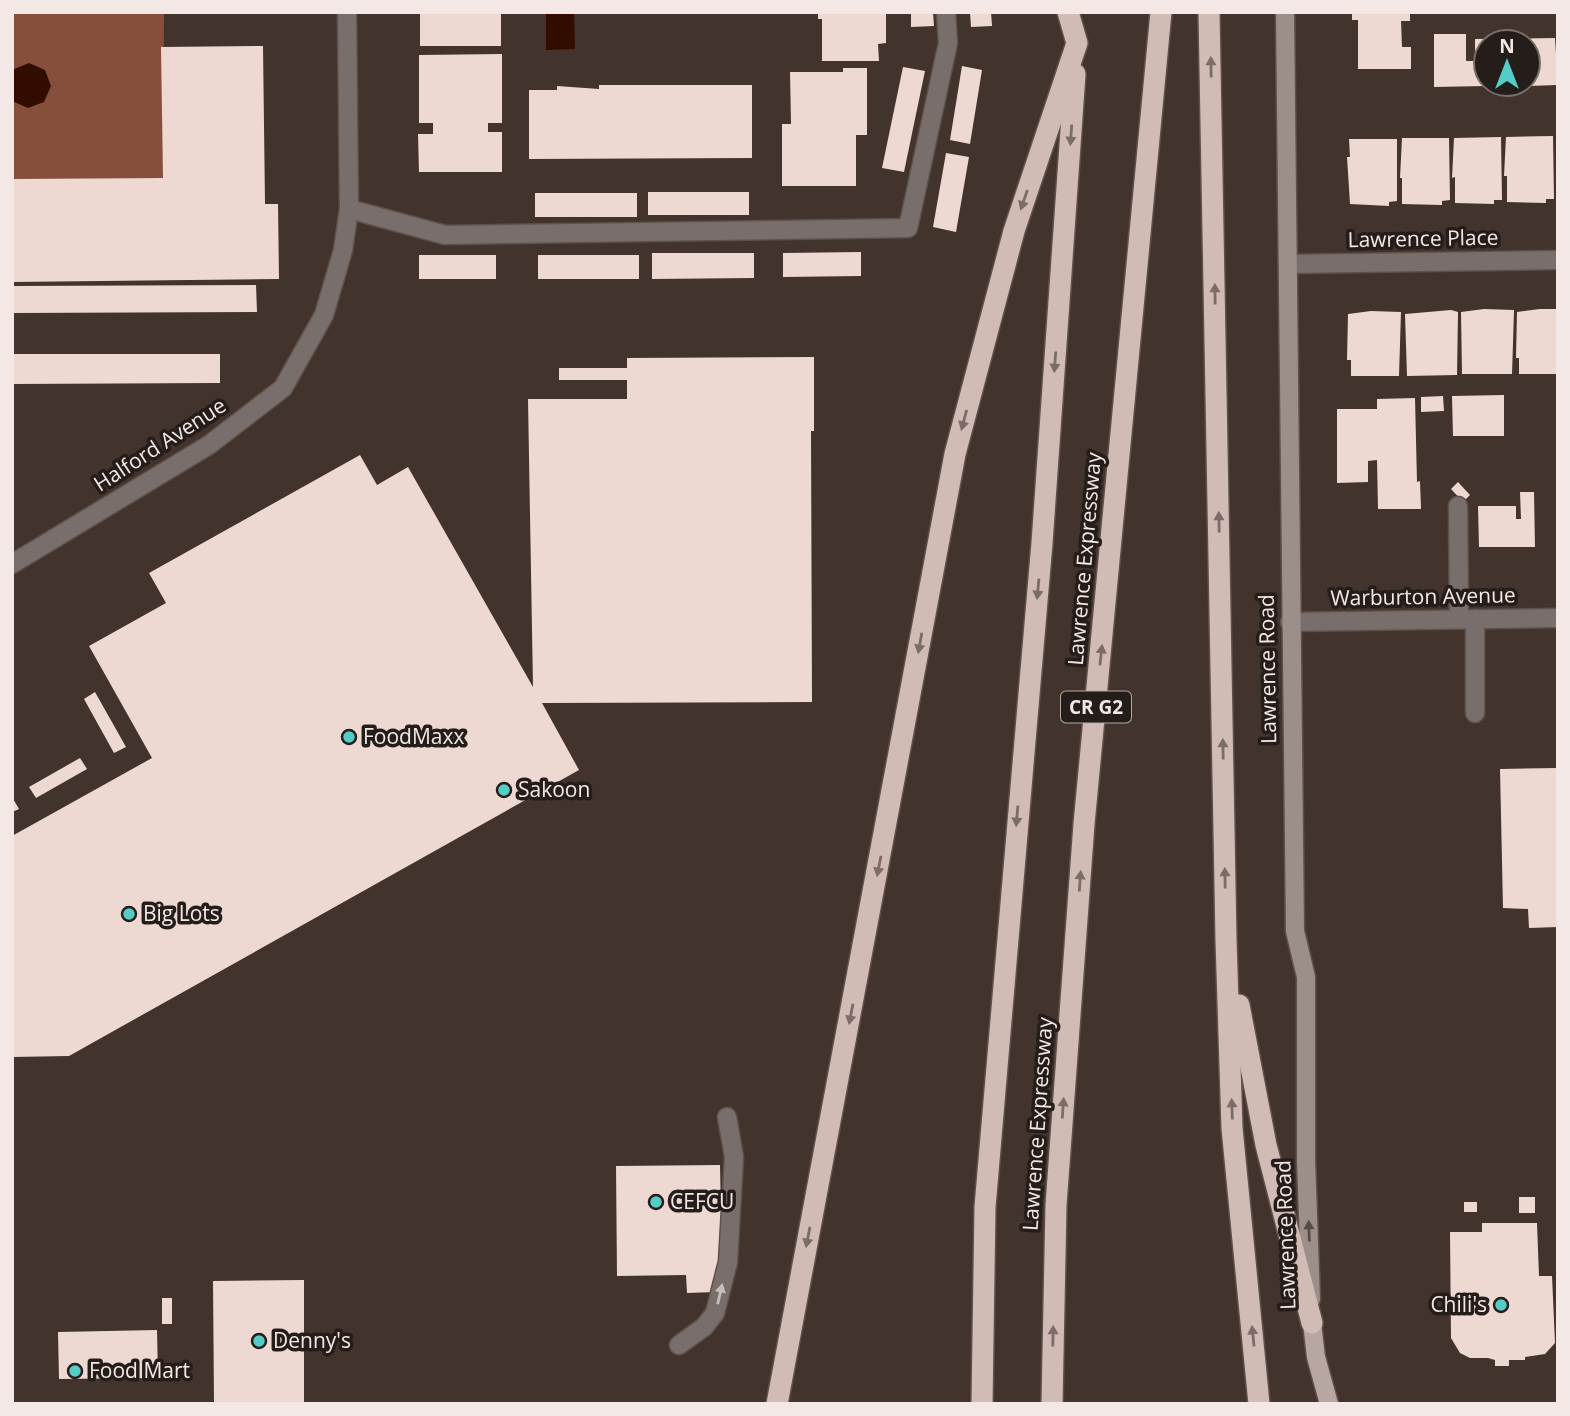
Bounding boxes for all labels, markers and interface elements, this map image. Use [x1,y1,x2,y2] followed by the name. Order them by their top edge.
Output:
[1472,28,1542,98] north arrow
[1499,33,1515,59] text: N
[1205,55,1217,77] one-way arrow
[1065,124,1076,146] one-way arrow
[1018,190,1029,211] one-way arrow
[1347,223,1499,253] street label: Lawrence Place
[1209,283,1221,305] one-way arrow
[1049,351,1060,373] one-way arrow
[88,391,231,497] street label: Halford Avenue
[958,409,969,431] one-way arrow
[1061,451,1107,667] street label: Lawrence Expressway
[1213,510,1225,532] one-way arrow
[1032,578,1043,600] one-way arrow
[1330,580,1516,612] street label: Warburton Avenue
[1252,594,1282,744] street label: Lawrence Road
[915,632,926,654] one-way arrow
[1096,644,1107,666] one-way arrow
[1061,692,1131,722] road number: CR G2
[363,722,465,750] place label: FoodMaxx
[341,729,357,745] marker: FoodMaxx
[1217,738,1229,760] one-way arrow
[518,775,590,803] place label: Sakoon
[496,782,512,798] marker: Sakoon
[1011,805,1022,827] one-way arrow
[873,856,884,878] one-way arrow
[1219,867,1231,889] one-way arrow
[1075,870,1086,892] one-way arrow
[143,899,220,927] place label: Big Lots
[121,906,137,922] marker: Big Lots
[845,1003,856,1025] one-way arrow
[1016,1016,1058,1232] street label: Lawrence Expressway
[1058,1097,1069,1119] one-way arrow
[1226,1098,1237,1120] one-way arrow
[1268,1160,1302,1310] street label: Lawrence Road
[670,1187,734,1215] place label: CEFCU
[648,1194,664,1210] marker: CEFCU
[1303,1219,1314,1241] one-way arrow
[803,1226,814,1248] one-way arrow
[715,1283,726,1305] one-way arrow
[1430,1290,1487,1318] place label: Chili's
[1493,1297,1509,1313] marker: Chili's
[1048,1324,1059,1346] one-way arrow
[1247,1325,1258,1347] one-way arrow
[273,1326,351,1354] place label: Denny's
[251,1333,267,1349] marker: Denny's
[89,1356,190,1384] place label: Food Mart
[67,1363,83,1379] marker: Food Mart

